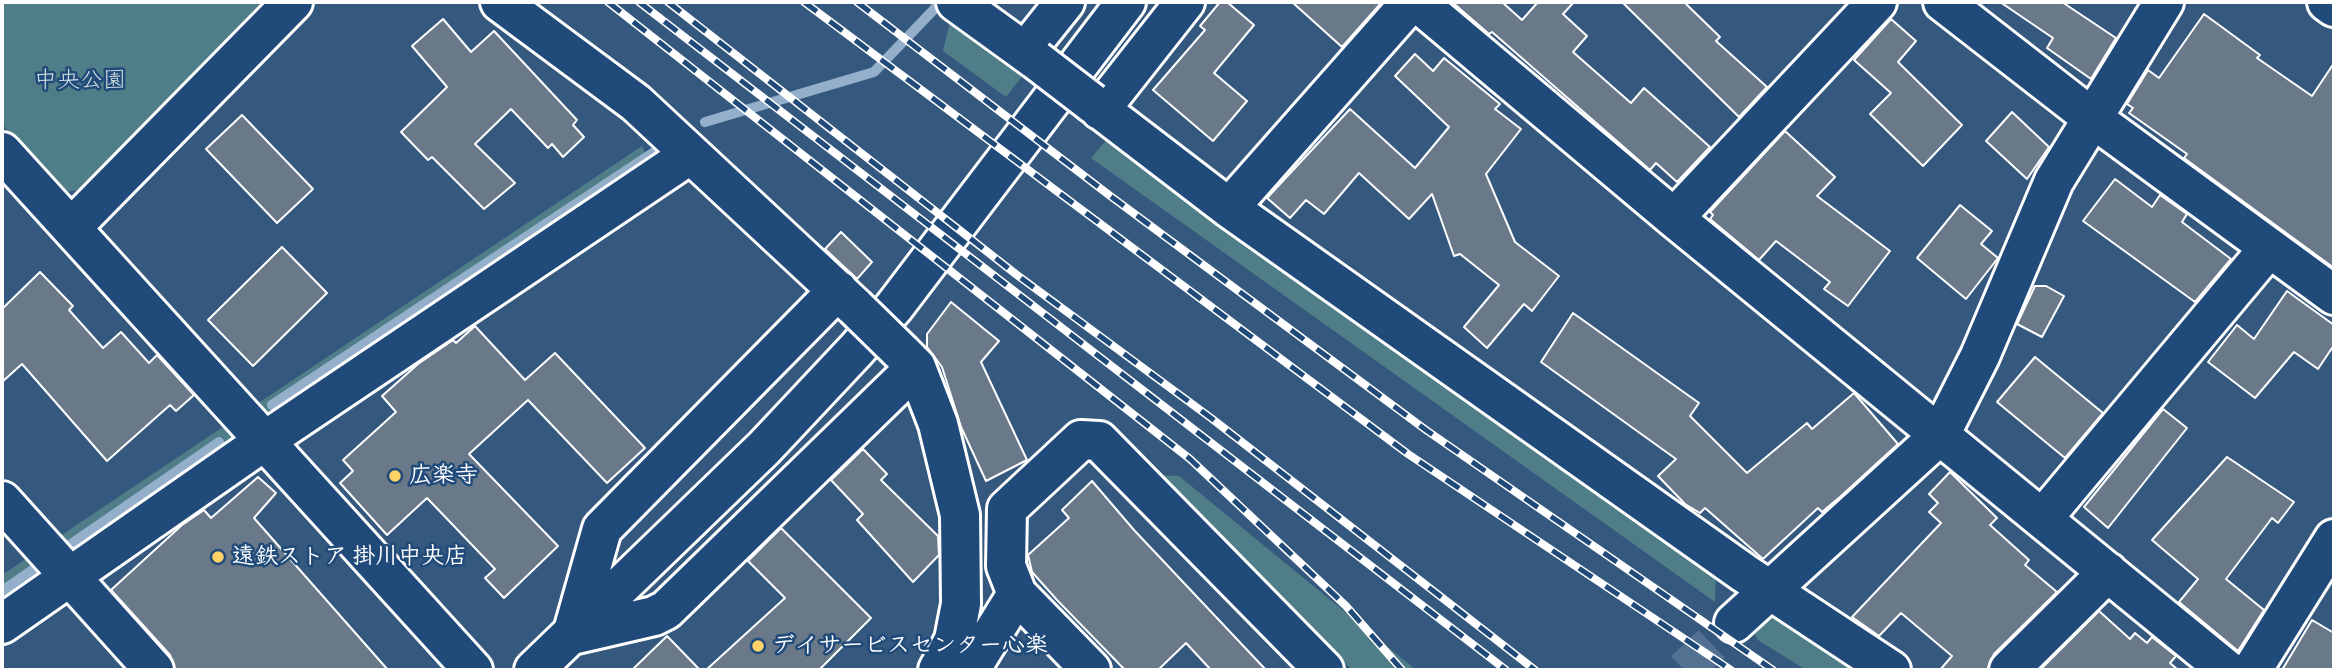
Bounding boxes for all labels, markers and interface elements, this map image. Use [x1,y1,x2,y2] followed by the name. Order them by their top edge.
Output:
[34,67,126,95] park label: 中央公園
[409,462,478,490] place label: 広楽寺
[387,468,403,484] marker: 広楽寺
[232,543,467,571] place label: 遠鉄ストア 掛川中央店
[210,549,226,565] marker: 遠鉄ストア 掛川中央店
[772,632,1048,660] place label: デイサービスセンター心楽
[750,638,766,654] marker: デイサービスセンター心楽

